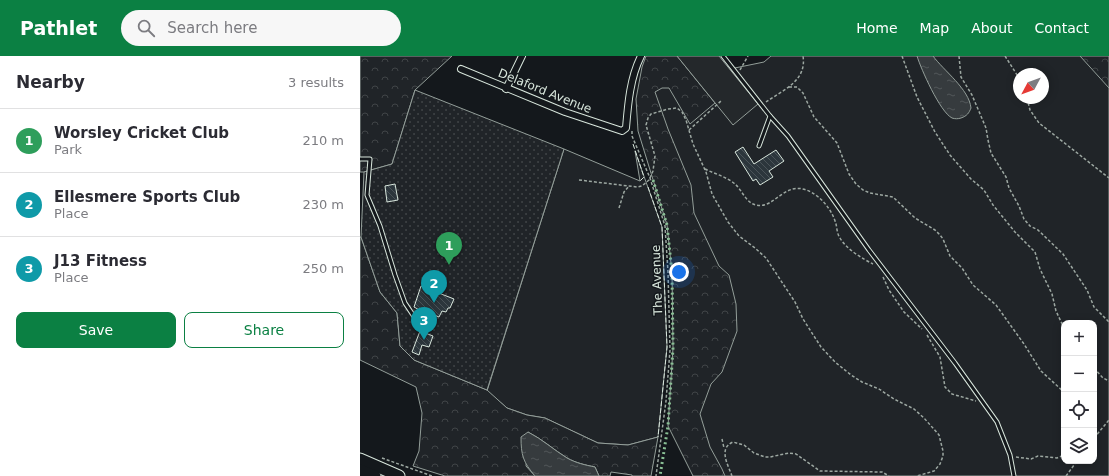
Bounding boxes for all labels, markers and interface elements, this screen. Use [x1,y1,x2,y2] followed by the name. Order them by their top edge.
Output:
[121,10,401,46] search box
[20,17,97,39] text: Pathlet
[135,17,157,39] icon: search
[167,19,257,37] text: Search here
[856,20,898,36] text: Home
[920,20,949,36] text: Map
[971,20,1013,36] text: About
[1035,20,1089,36] text: Contact
[496,66,594,116] street label: Delaford Avenue
[1013,68,1049,104] north arrow
[16,72,85,92] text: Nearby
[288,75,344,90] text: 3 results
[54,124,229,142] text: Worsley Cricket Club
[24,133,34,148] text: 1
[302,133,344,148] text: 210 m
[54,142,82,157] text: Park
[54,188,240,206] text: Ellesmere Sports Club
[24,197,34,212] text: 2
[302,197,344,212] text: 230 m
[54,206,89,221] text: Place
[436,232,462,265] pin: 1
[649,244,665,317] street label: The Avenue
[54,252,147,270] text: J13 Fitness
[24,261,34,276] text: 3
[302,261,344,276] text: 250 m
[669,262,689,282] your location
[54,270,89,285] text: Place
[421,270,447,303] pin: 2
[411,307,437,340] pin: 3
[16,312,176,348] button: Save
[184,312,344,348] button: Share
[1061,320,1097,464] map controls
[1061,320,1097,356] button: +
[1061,356,1097,392] button: −
[1061,392,1097,428] button: locate
[1061,428,1097,464] button: layers

